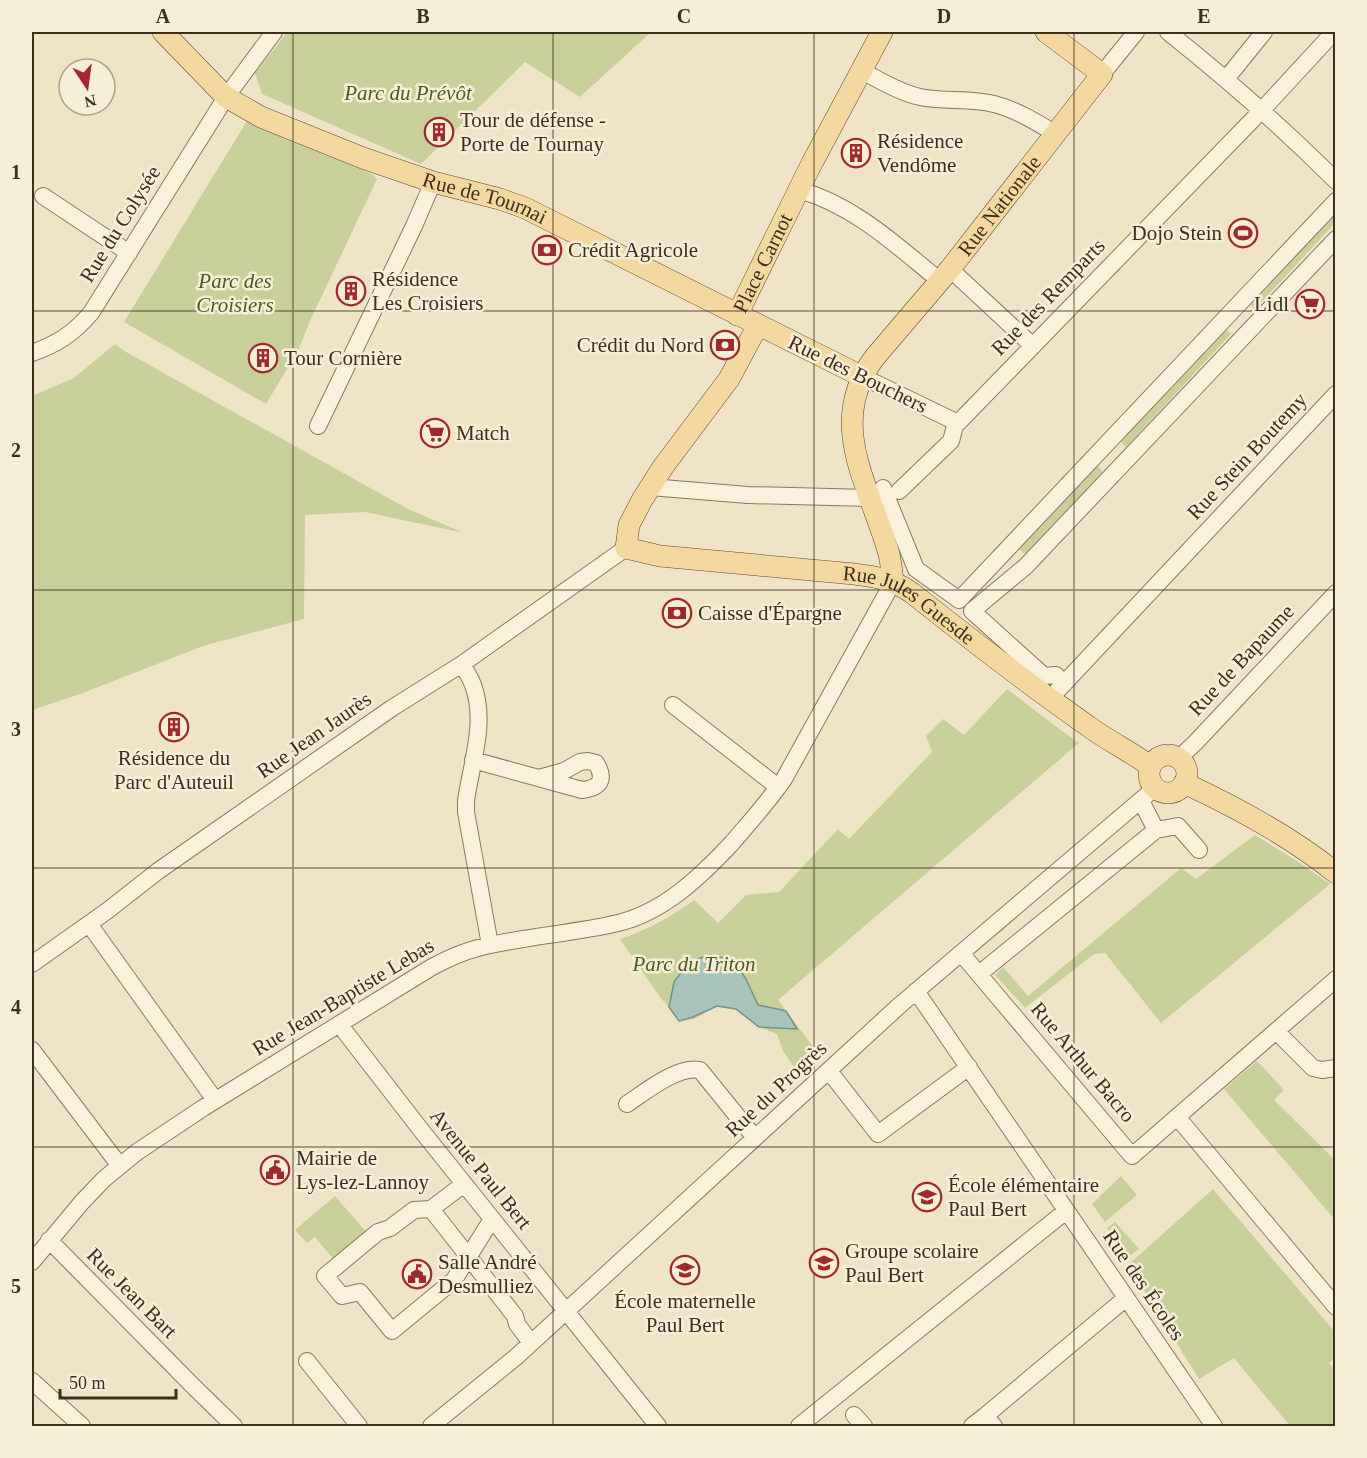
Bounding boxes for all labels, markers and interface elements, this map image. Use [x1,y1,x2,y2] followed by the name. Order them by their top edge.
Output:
[156,5,171,27] text: A
[416,5,430,27] text: B
[677,5,691,27] text: C
[937,5,951,27] text: D
[1197,5,1211,27] text: E
[57,57,117,117] north arrow
[343,81,473,105] park label: Parc du Prévôt
[82,92,98,111] text: N
[460,108,606,156] place label: Tour de défense - Porte de Tournay
[423,116,455,148] building icon: Tour de défense - Porte de Tournay
[877,129,963,177] place label: Résidence Vendôme
[840,137,872,169] building icon: Résidence Vendôme
[953,151,1046,261] street label: Rue Nationale
[11,161,21,183] text: 1
[75,161,165,287] street label: Rue du Colysée
[419,167,551,229] street label: Rue de Tournai
[728,209,797,317] street label: Place Carnot
[1227,217,1259,249] sports icon: Dojo Stein
[1132,221,1222,245] place label: Dojo Stein
[531,234,563,266] bank icon: Crédit Agricole
[986,234,1110,360] street label: Rue des Remparts
[568,238,698,262] place label: Crédit Agricole
[372,267,483,315] place label: Résidence Les Croisiers
[196,269,274,317] park label: Parc des Croisiers
[335,275,367,307] building icon: Résidence Les Croisiers
[1294,288,1326,320] supermarket icon: Lidl
[1254,292,1289,316] place label: Lidl
[709,329,741,361] bank icon: Crédit du Nord
[785,330,931,418] street label: Rue des Bouchers
[577,333,704,357] place label: Crédit du Nord
[247,342,279,374] building icon: Tour Cornière
[284,346,402,370] place label: Tour Cornière
[1182,387,1312,524] street label: Rue Stein Boutemy
[419,417,451,449] supermarket icon: Match
[456,421,510,445] place label: Match
[11,439,21,461] text: 2
[842,561,980,650] street label: Rue Jules Guesde
[661,597,693,629] bank icon: Caisse d'Épargne
[1183,599,1299,721] street label: Rue de Bapaume
[698,601,842,625] place label: Caisse d'Épargne
[252,687,376,783] street label: Rue Jean Jaurès
[158,711,190,743] building icon: Résidence du Parc d'Auteuil
[11,718,21,740] text: 3
[114,746,234,794] place label: Résidence du Parc d'Auteuil
[248,933,438,1061] street label: Rue Jean-Baptiste Lebas
[632,952,755,976] park label: Parc du Triton
[11,996,21,1018] text: 4
[1026,997,1140,1127] street label: Rue Arthur Bacro
[720,1036,832,1142] street label: Rue du Progrès
[425,1104,537,1234] street label: Avenue Paul Bert
[296,1146,429,1194] place label: Mairie de Lys-lez-Lannoy
[259,1154,291,1186] public building icon: Mairie de Lys-lez-Lannoy
[948,1173,1099,1221] place label: École élémentaire Paul Bert
[911,1181,943,1213] school or university icon: École élémentaire Paul Bert
[1098,1225,1190,1345] street label: Rue des Écoles
[845,1239,979,1287] place label: Groupe scolaire Paul Bert
[82,1243,182,1343] street label: Rue Jean Bart
[808,1247,840,1279] school or university icon: Groupe scolaire Paul Bert
[438,1250,537,1298] place label: Salle André Desmulliez
[669,1254,701,1286] school or university icon: École maternelle Paul Bert
[401,1258,433,1290] public building icon: Salle André Desmulliez
[11,1275,21,1297] text: 5
[614,1289,756,1337] place label: École maternelle Paul Bert
[60,1362,176,1400] scale bar
[69,1373,106,1393] text: 50 m

